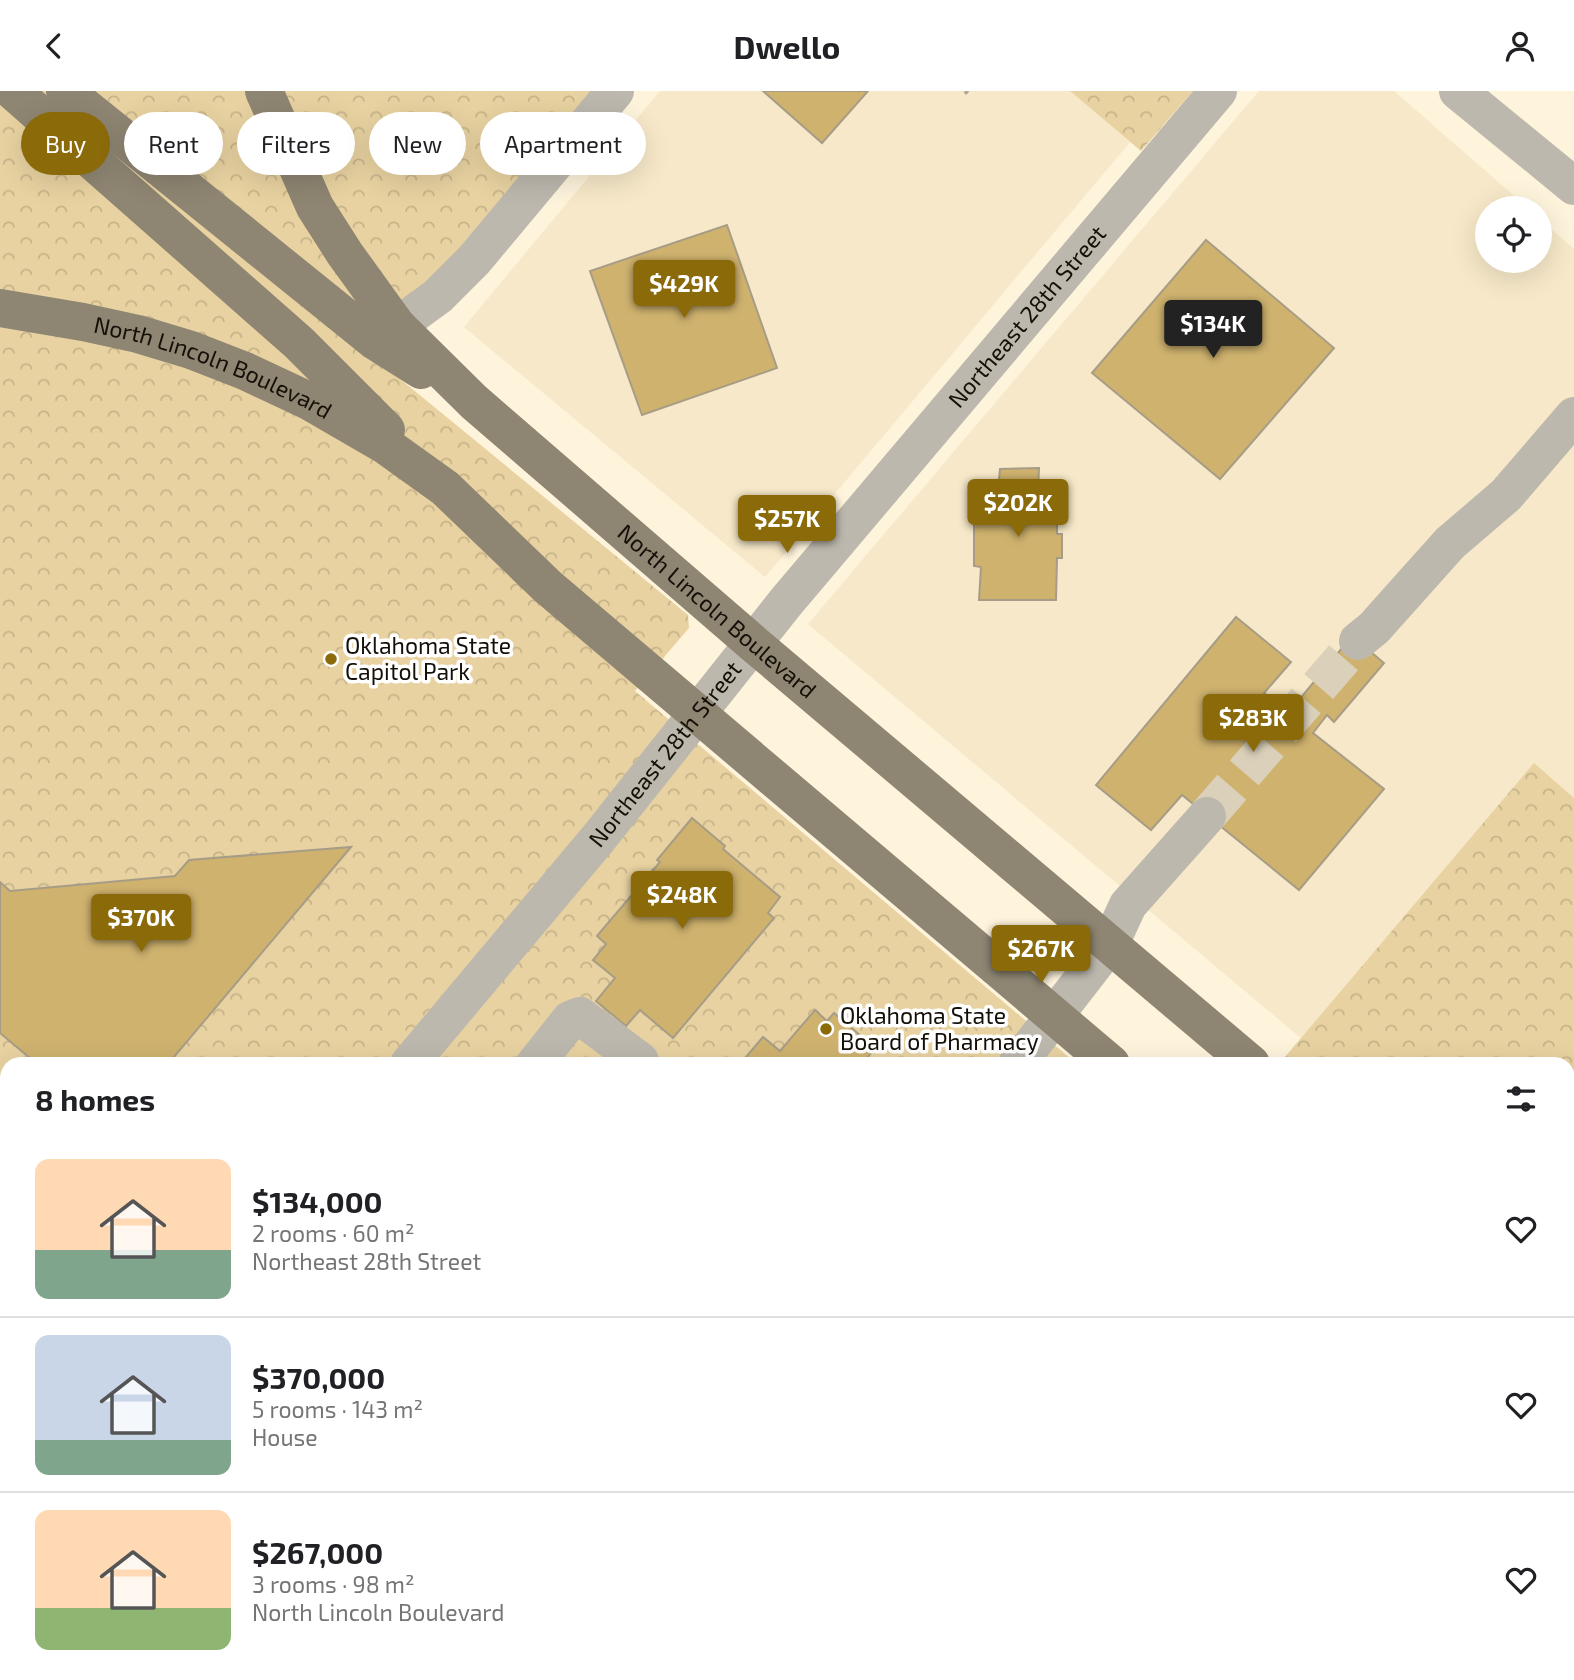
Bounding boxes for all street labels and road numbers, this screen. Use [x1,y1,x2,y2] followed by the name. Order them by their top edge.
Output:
[942,219,1111,413] street label: Northeast 28th Street
[91,310,337,424] street label: North Lincoln Boulevard
[612,518,822,704] street label: North Lincoln Boulevard
[582,655,747,852] street label: Northeast 28th Street

